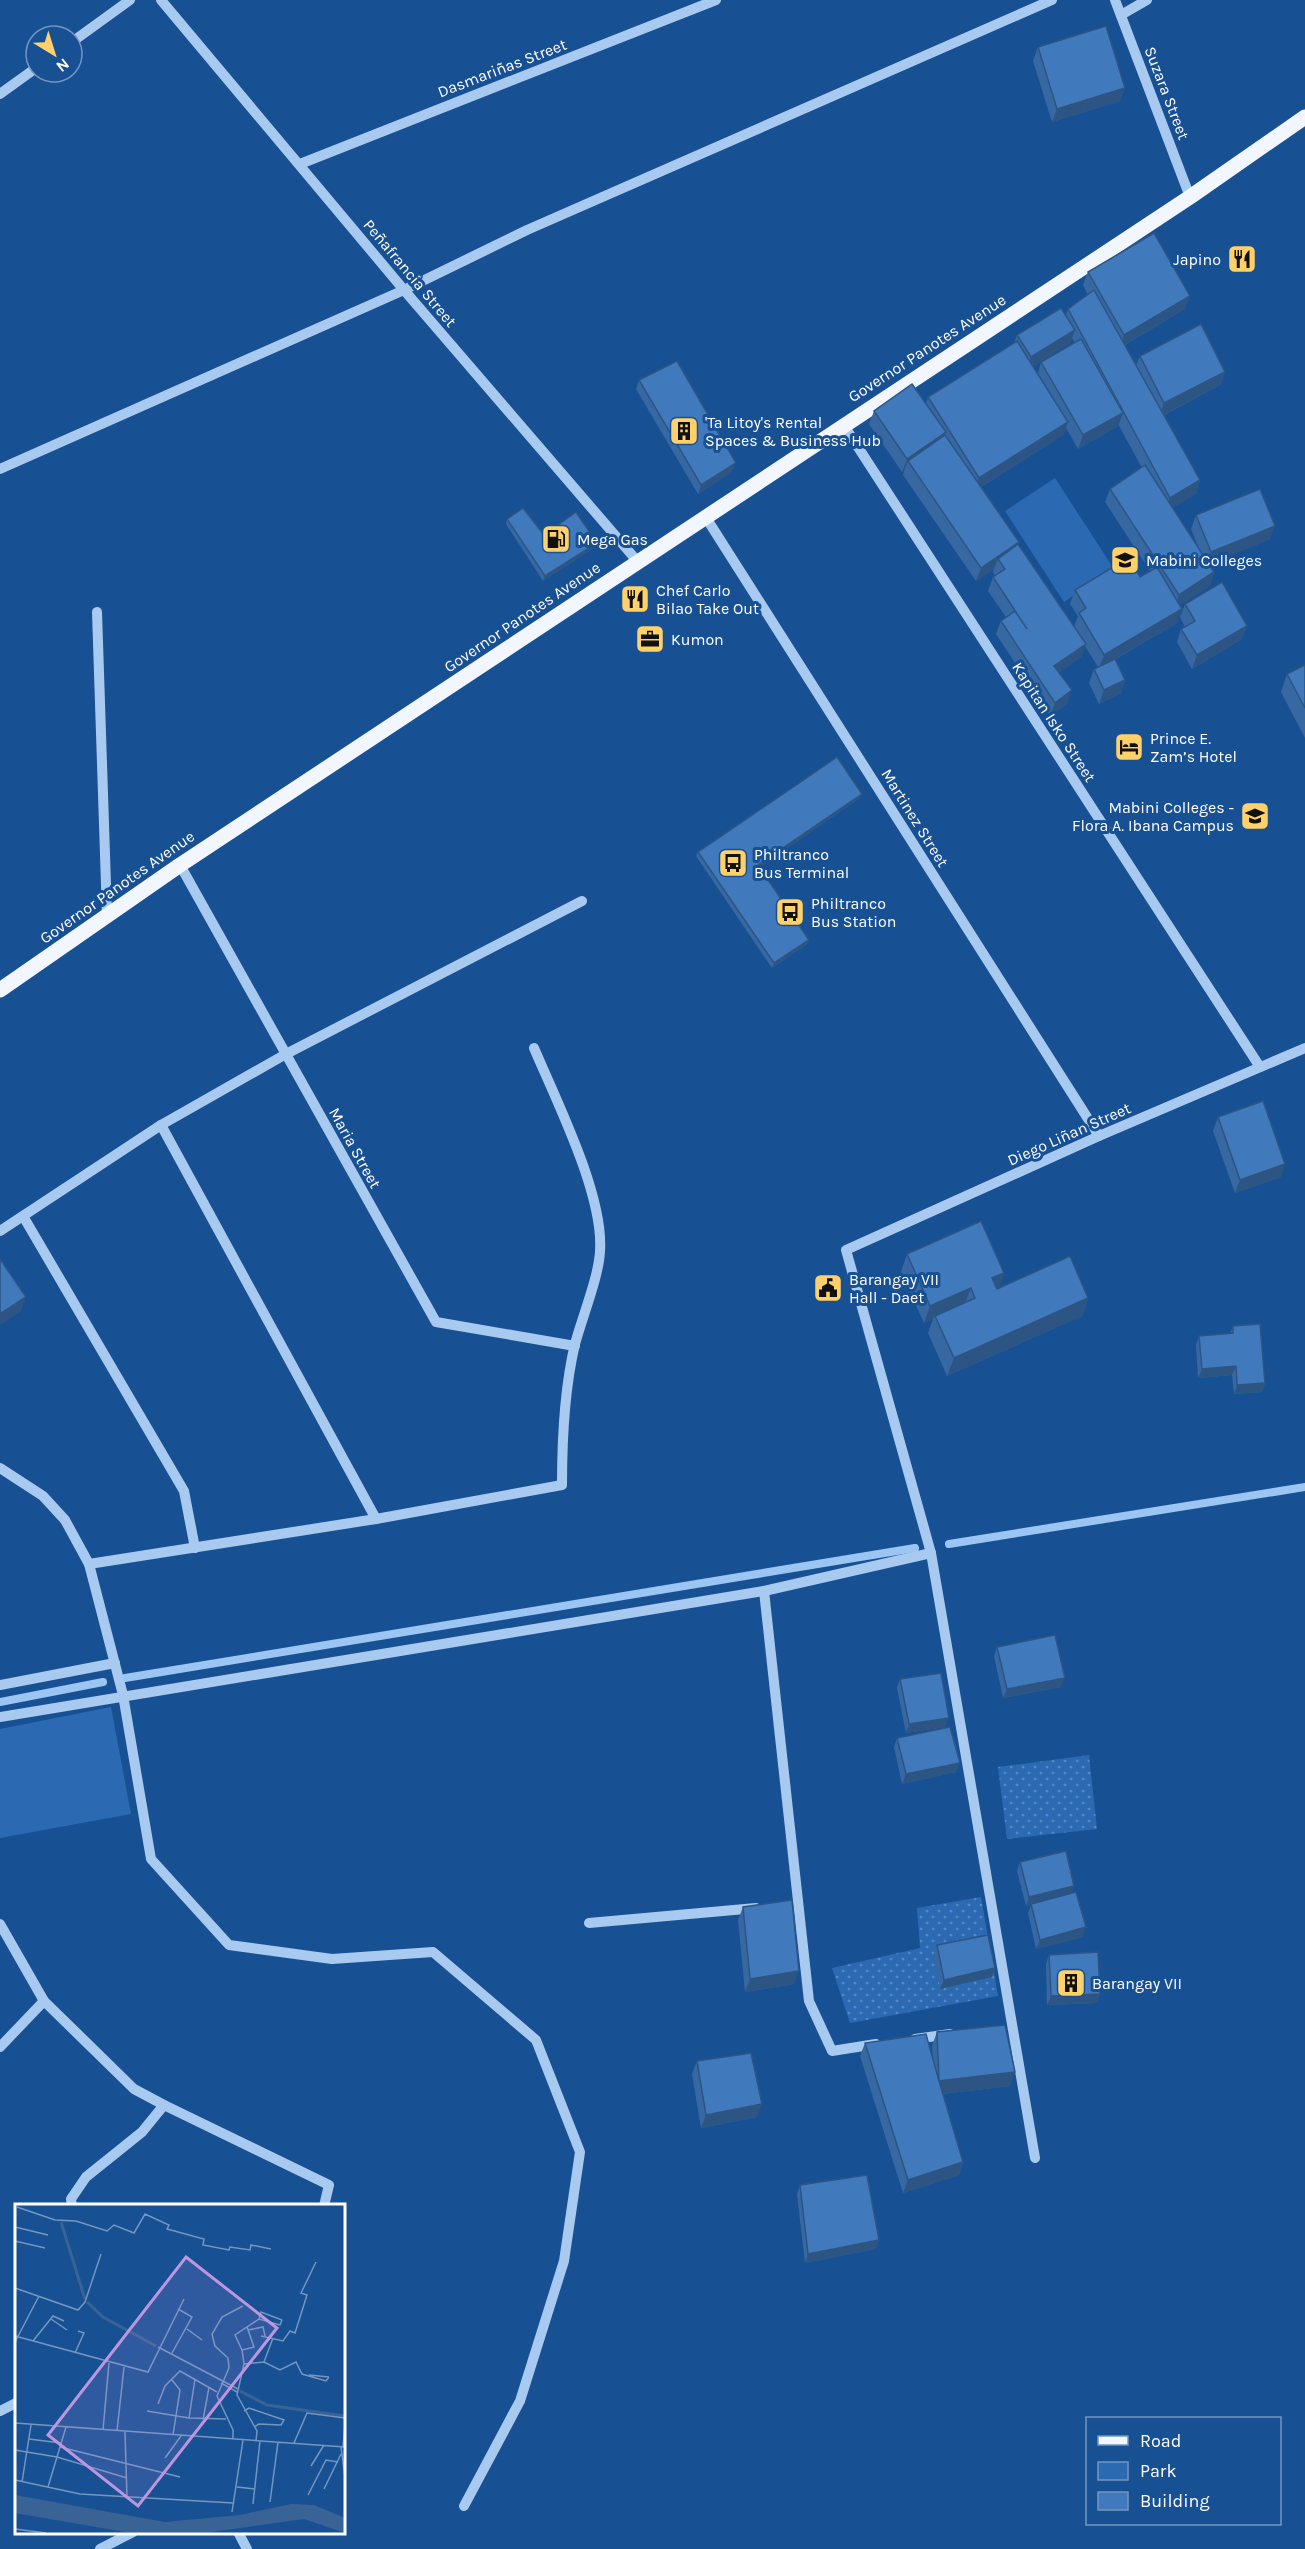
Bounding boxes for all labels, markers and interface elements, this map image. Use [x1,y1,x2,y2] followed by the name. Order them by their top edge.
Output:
[24,24,84,84] north arrow
[435,35,569,101] street label: Dasmariñas Street
[1141,44,1193,142] street label: Suzara Street
[53,54,73,76] text: N
[359,215,461,331] street label: Peñafrancia Street
[1226,243,1258,275] restaurant icon: Japino
[1173,250,1221,269] place label: Japino
[845,290,1009,406] street label: Governor Panotes Avenue
[705,413,881,450] place label: 'Ta Litoy's Rental Spaces & Business Hub
[668,415,700,447] building icon: 'Ta Litoy's Rental Spaces & Business Hub
[540,523,572,555] fuel station icon: Mega Gas
[577,530,648,549] place label: Mega Gas
[1109,544,1141,576] school or university icon: Mabini Colleges
[1146,551,1262,570] place label: Mabini Colleges
[440,558,604,676] street label: Governor Panotes Avenue
[656,581,759,618] place label: Chef Carlo Bilao Take Out
[619,583,651,615] restaurant icon: Chef Carlo Bilao Take Out
[634,623,666,655] office icon: Kumon
[671,630,724,649] place label: Kumon
[1008,658,1100,786] street label: Kapitan Isko Street
[1150,729,1237,766] place label: Prince E. Zam’s Hotel
[1113,731,1145,763] hotel icon: Prince E. Zam’s Hotel
[877,765,953,871] street label: Martinez Street
[1072,798,1234,835] place label: Mabini Colleges - Flora A. Ibana Campus
[1239,800,1271,832] school or university icon: Mabini Colleges - Flora A. Ibana Campus
[36,826,198,948] street label: Governor Panotes Avenue
[754,845,849,882] place label: Philtranco Bus Terminal
[717,847,749,879] bus stop icon: Philtranco Bus Terminal
[811,894,897,931] place label: Philtranco Bus Station
[774,896,806,928] bus stop icon: Philtranco Bus Station
[1004,1098,1134,1170] street label: Diego Liñan Street
[325,1104,385,1192] street label: Maria Street
[849,1270,939,1307] place label: Barangay VII Hall - Daet
[812,1272,844,1304] public building icon: Barangay VII Hall - Daet
[1055,1967,1087,1999] building icon: Barangay VII
[1092,1974,1182,1993] place label: Barangay VII
[15,2204,345,2534] inset map
[1086,2417,1281,2525] legend
[1140,2430,1181,2452] text: Road
[1140,2460,1177,2482] text: Park
[1140,2490,1210,2512] text: Building

